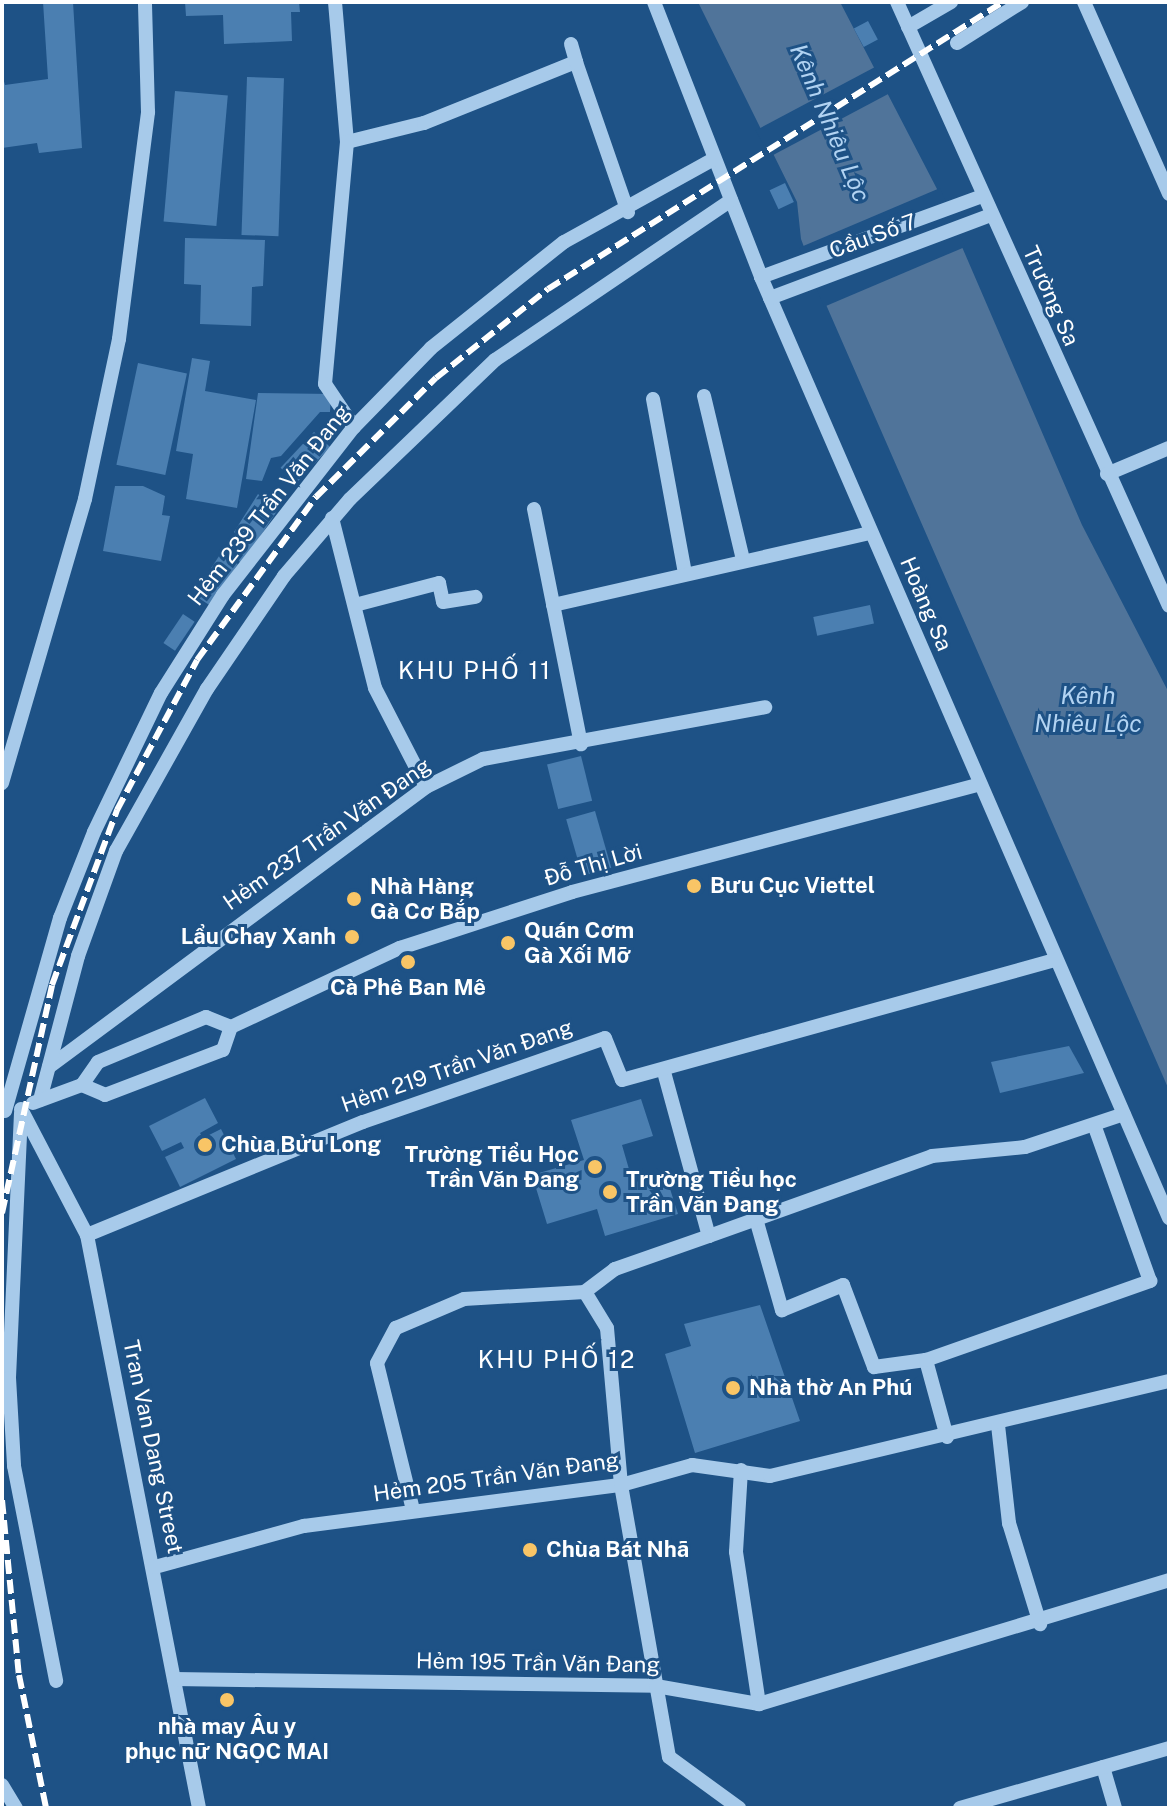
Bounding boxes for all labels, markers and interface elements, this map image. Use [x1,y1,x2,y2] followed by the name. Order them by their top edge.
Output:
[784,40,876,206] water label: Kênh Nhiêu Lộc
[826,208,920,264] street label: Cầu Số 7
[1017,242,1085,350] street label: Trường Sa
[182,399,356,611] street label: Hẻm 239 Trần Văn Đang
[894,553,958,655] street label: Hoàng Sa
[398,657,552,685] district label: KHU PHỐ 11
[1034,682,1142,738] water label: Kênh Nhiêu Lộc
[218,752,436,916] street label: Hẻm 237 Trần Văn Đang
[541,838,645,892] street label: Đỗ Thị Lời
[370,873,480,924] place label: Nhà Hàng Gà Cơ Bắp
[710,873,875,899] place label: Bưu Cục Viettel
[685,877,703,895] marker: Bưu Cục Viettel
[345,890,363,908] marker: Nhà Hàng Gà Cơ Bắp
[524,917,634,968] place label: Quán Cơm Gà Xối Mỡ
[181,924,336,950] place label: Lẩu Chay Xanh
[343,928,361,946] marker: Lẩu Chay Xanh
[499,934,517,952] marker: Quán Cơm Gà Xối Mỡ
[399,953,417,971] marker: Cà Phê Ban Mê
[330,975,486,1001] place label: Cà Phê Ban Mê
[338,1014,576,1118] street label: Hẻm 219 Trần Văn Ðang
[221,1132,381,1158] place label: Chùa Bửu Long
[196,1136,214,1154] marker: Chùa Bửu Long
[405,1141,579,1192] place label: Trường Tiểu Học Trần Văn Đang
[586,1158,604,1176] marker: Trường Tiểu Học Trần Văn Đang
[626,1166,797,1218] place label: Trường Tiểu học Trần Văn Đang
[601,1183,619,1201] marker: Trường Tiểu học Trần Văn Đang
[117,1338,189,1556] street label: Tran Van Dang Street
[478,1346,636,1374] district label: KHU PHỐ 12
[749,1375,912,1401] place label: Nhà thờ An Phú
[724,1379,742,1397] marker: Nhà thờ An Phú
[371,1447,621,1507] street label: Hẻm 205 Trần Văn Ðang
[546,1537,689,1563] place label: Chùa Bát Nhã
[521,1541,539,1559] marker: Chùa Bát Nhã
[416,1648,660,1678] street label: Hẻm 195 Trần Văn Ðang
[218,1691,236,1709] marker: nhà may Âu y phục nữ NGỌC MAI
[125,1713,329,1764] place label: nhà may Âu y phục nữ NGỌC MAI

